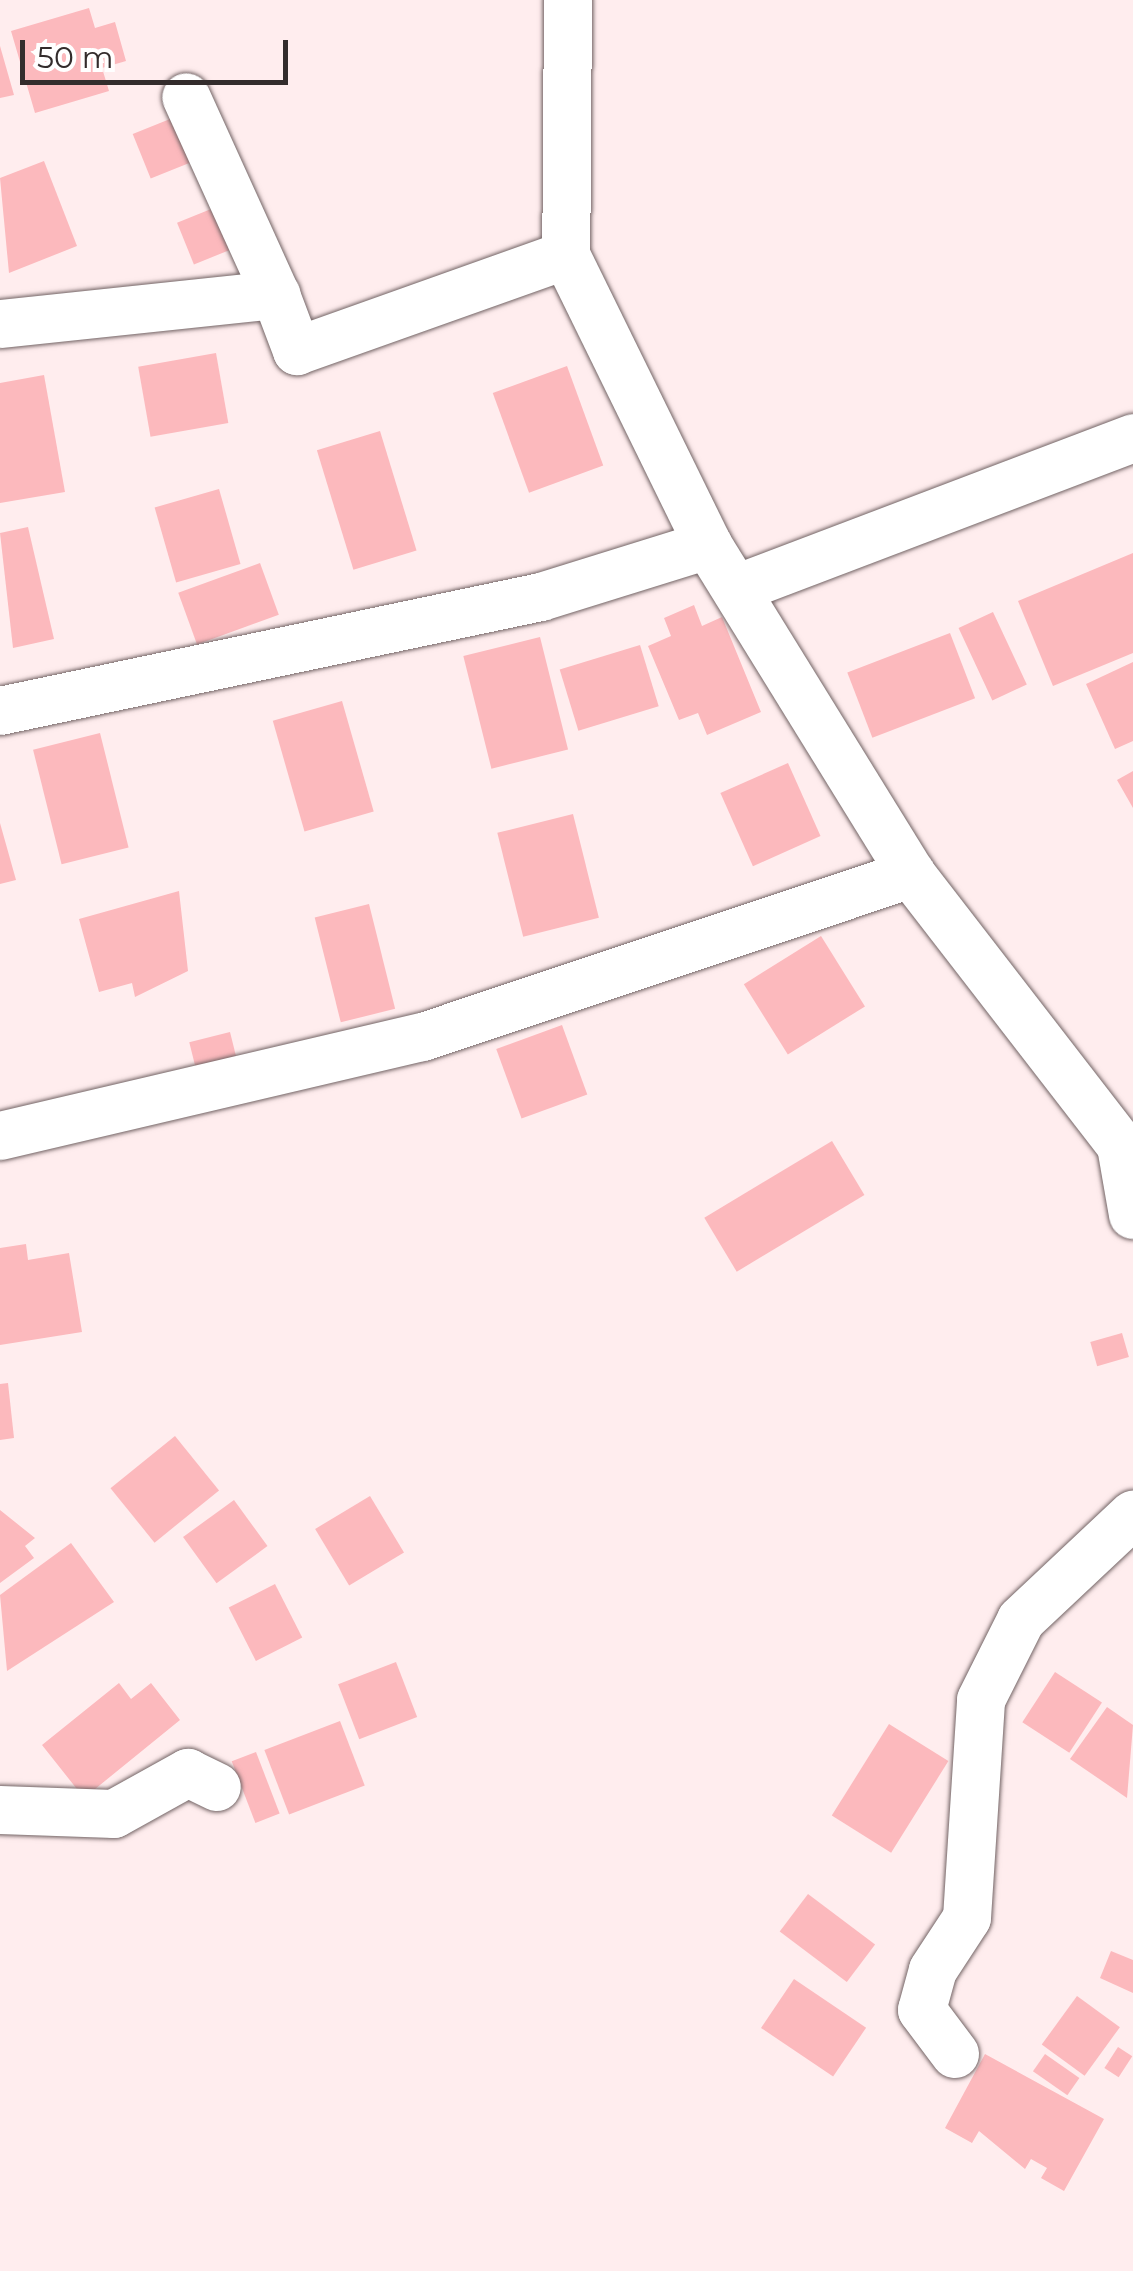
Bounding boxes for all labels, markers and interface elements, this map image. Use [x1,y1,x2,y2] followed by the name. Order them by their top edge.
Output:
[25,20,292,82] scale bar
[37,39,114,76] text: 50 m

